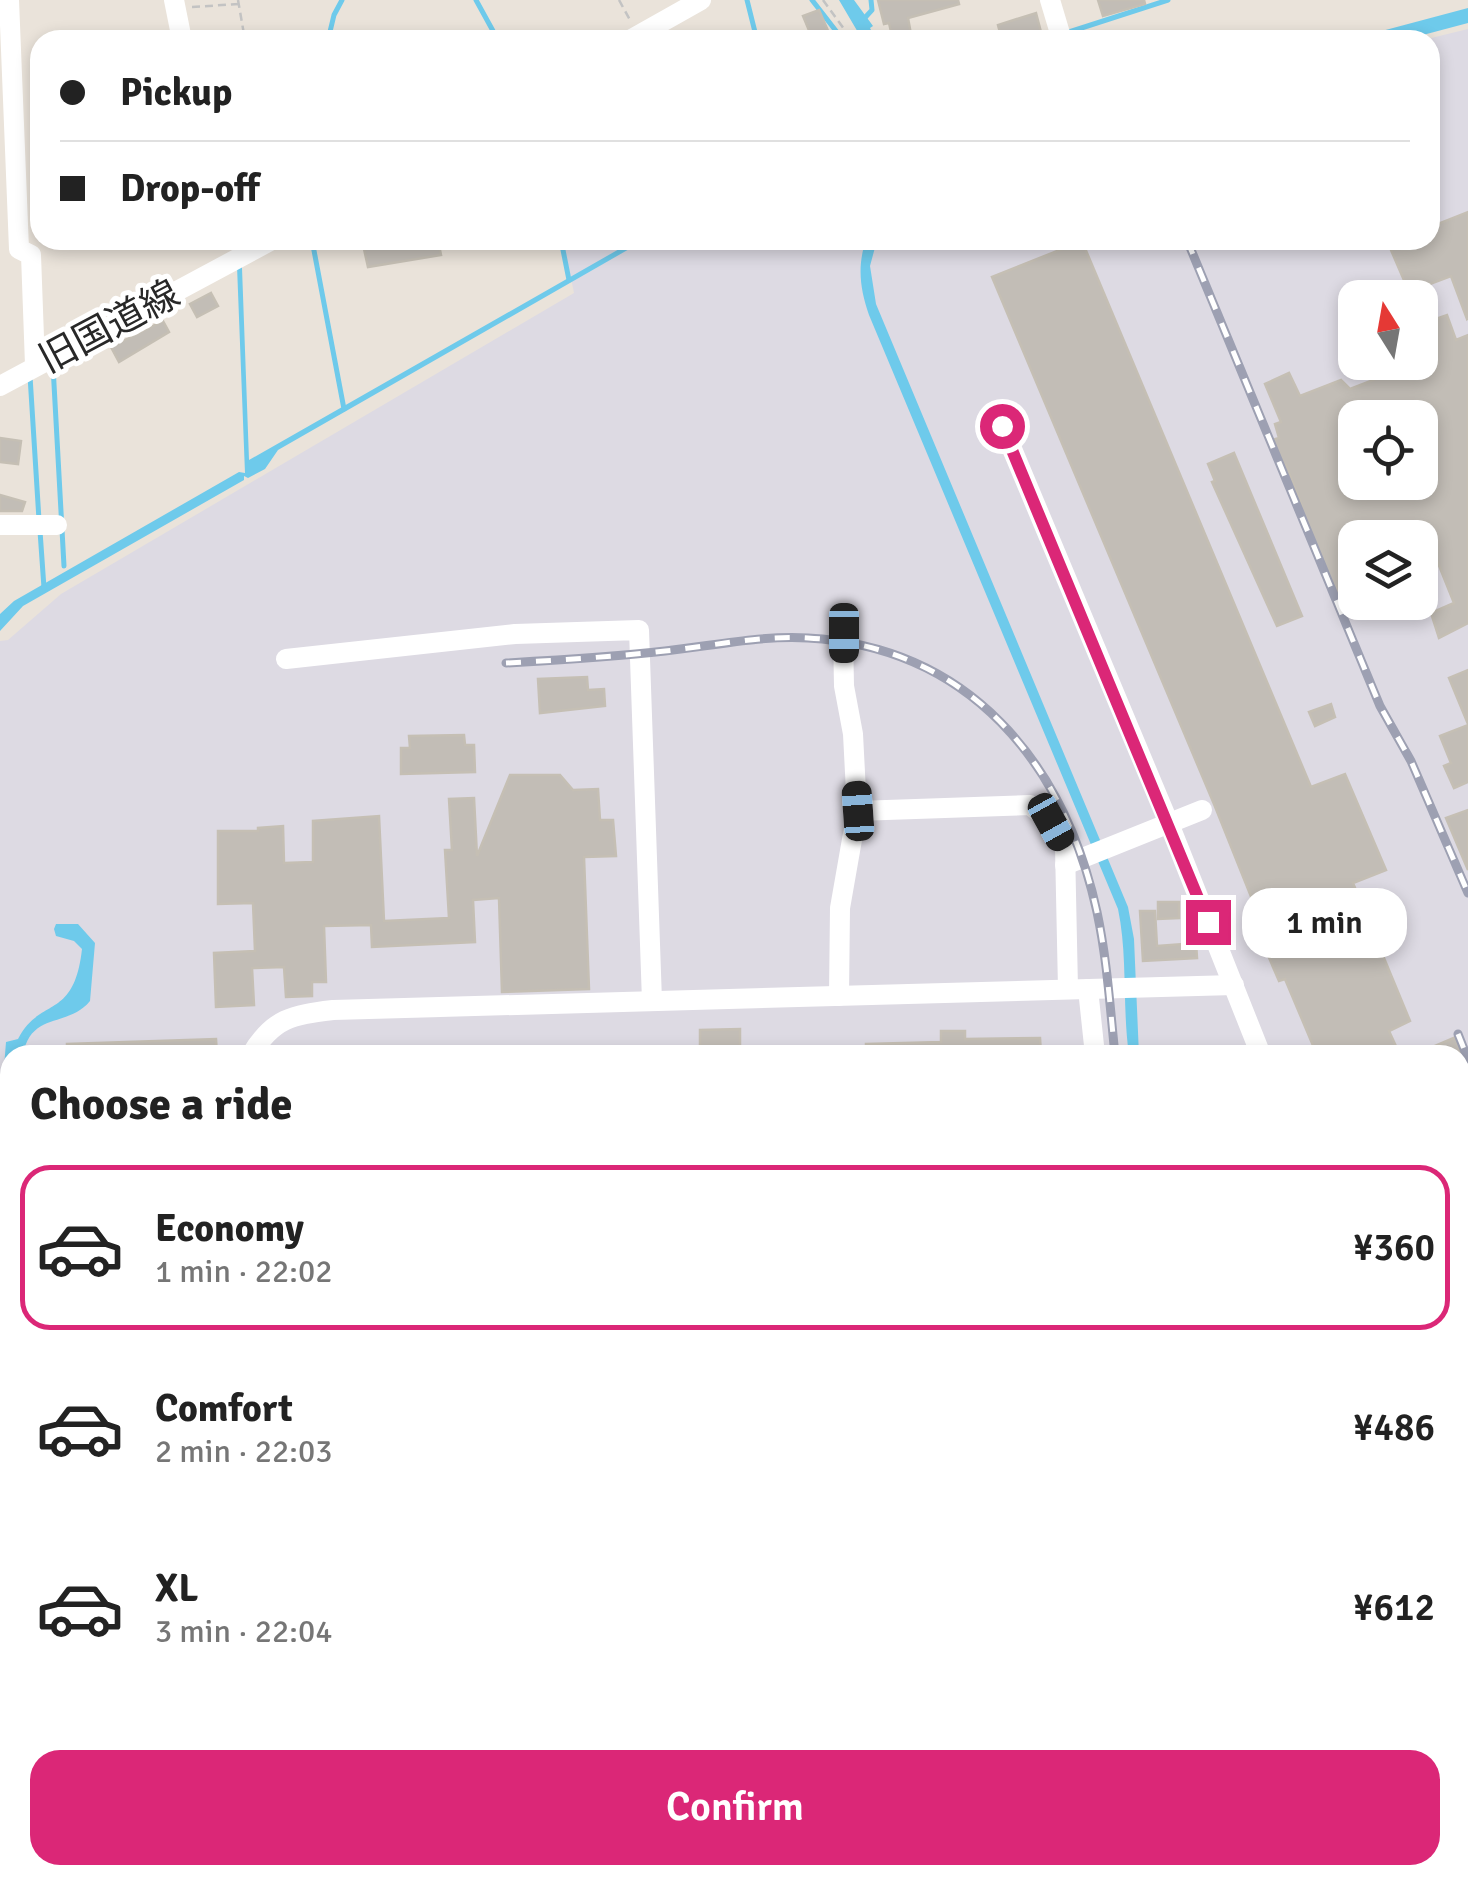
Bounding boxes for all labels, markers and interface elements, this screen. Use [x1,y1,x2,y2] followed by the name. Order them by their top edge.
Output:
[120,69,232,116] text: Pickup
[120,165,260,212] text: Drop-off
[31,270,187,383] street label: 旧国道線
[1338,280,1438,380] north arrow
[1338,280,1438,620] map controls
[1338,400,1438,500] button: locate
[980,404,1025,449] route start
[1338,520,1438,620] button: layers
[829,603,859,663] car
[841,780,875,842] car
[1023,788,1079,856] car
[1243,887,1408,957] callout: 1 min
[1186,900,1231,945] route end
[1286,903,1363,942] text: 1 min
[30,1077,293,1132] text: Choose a ride
[35,1203,125,1293] icon: car
[155,1205,304,1252] text: Economy
[1353,1224,1435,1271] text: ¥360
[155,1252,333,1291] text: 1 min · 22:02
[35,1383,125,1473] icon: car
[155,1385,293,1432] text: Comfort
[1353,1404,1435,1451] text: ¥486
[155,1432,333,1471] text: 2 min · 22:03
[35,1563,125,1653] icon: car
[155,1565,198,1612] text: XL
[1353,1584,1435,1631] text: ¥612
[155,1612,333,1651] text: 3 min · 22:04
[30,1750,1440,1865] button: Confirm

